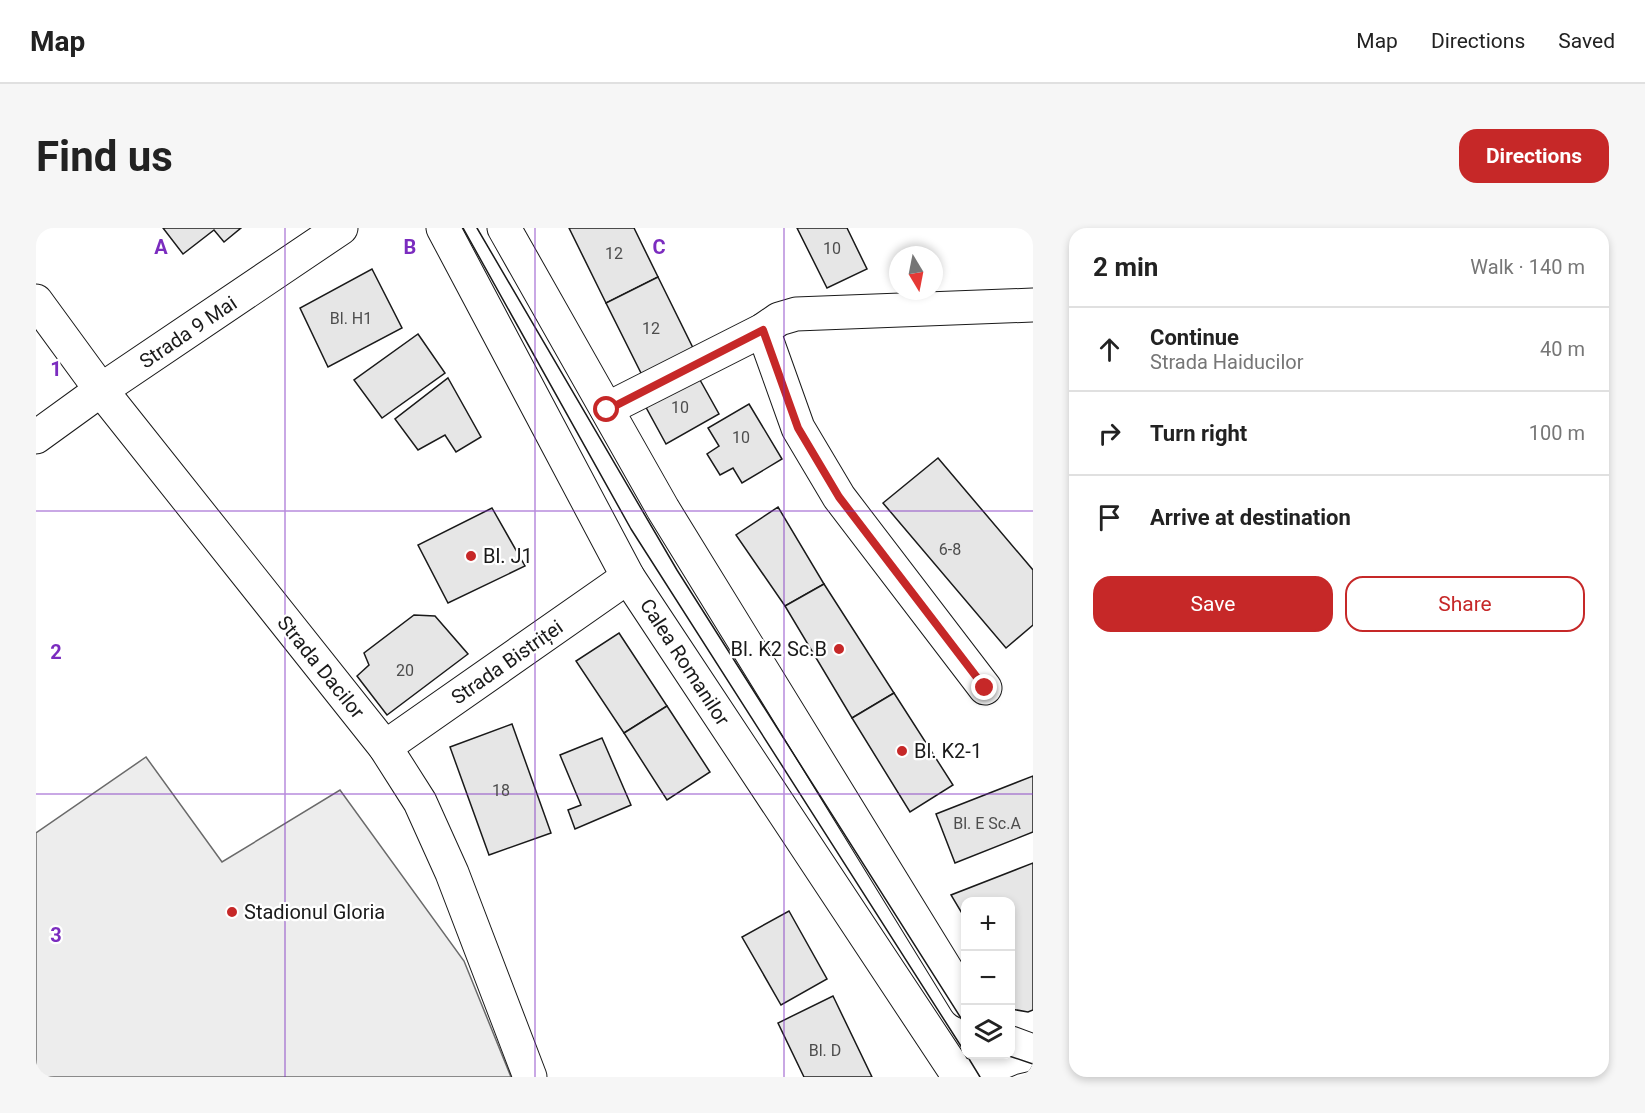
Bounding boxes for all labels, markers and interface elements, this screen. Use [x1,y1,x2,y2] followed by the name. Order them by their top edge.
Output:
[30,25,85,58] text: Map
[1356,29,1398,53] text: Map
[1431,29,1525,53] text: Directions
[1558,29,1615,53] text: Saved
[1459,129,1609,183] button: Directions
[36,132,173,181] text: Find us
[154,235,168,259] text: A
[404,235,416,259] text: B
[652,235,666,259] text: C
[823,239,841,258] house number: 10
[605,244,623,263] house number: 12
[889,246,943,300] north arrow
[1093,252,1158,282] text: 2 min
[1470,255,1585,279] text: Walk · 140 m
[135,291,241,373] street label: Strada 9 Mai
[330,309,372,328] house number: Bl. H1
[642,319,660,338] house number: 12
[1150,325,1239,350] text: Continue
[1093,333,1126,366] icon: ahead
[1540,337,1585,361] text: 40 m
[1150,350,1304,374] text: Strada Haiducilor
[50,357,62,381] text: 1
[593,396,619,422] route start
[671,398,689,417] house number: 10
[1093,417,1126,450] icon: right
[1150,421,1247,446] text: Turn right
[1529,421,1585,445] text: 100 m
[732,428,750,447] house number: 10
[1093,501,1126,534] icon: arrive
[1150,505,1351,530] text: Arrive at destination
[939,540,961,559] house number: 6-8
[483,544,533,568] place label: Bl. J1
[464,549,478,563] marker: Bl. J1
[1093,576,1333,632] button: Save
[1345,576,1585,632] button: Share
[635,594,735,730] street label: Calea Romanilor
[272,611,370,723] street label: Strada Dacilor
[447,615,568,710] street label: Strada Bistriței
[731,637,827,661] place label: Bl. K2 Sc.B
[50,640,62,664] text: 2
[832,642,846,656] marker: Bl. K2 Sc.B
[396,661,414,680] house number: 20
[971,674,997,700] route end
[914,739,982,763] place label: Bl. K2-1
[895,744,909,758] marker: Bl. K2-1
[492,781,510,800] house number: 18
[953,814,1021,833] house number: Bl. E Sc.A
[961,897,1015,1059] map controls
[961,897,1015,951] button: +
[244,900,385,924] place label: Stadionul Gloria
[225,905,239,919] marker: Stadionul Gloria
[50,923,62,947] text: 3
[961,951,1015,1005] button: −
[961,1005,1015,1059] button: layers
[809,1041,841,1060] house number: Bl. D

